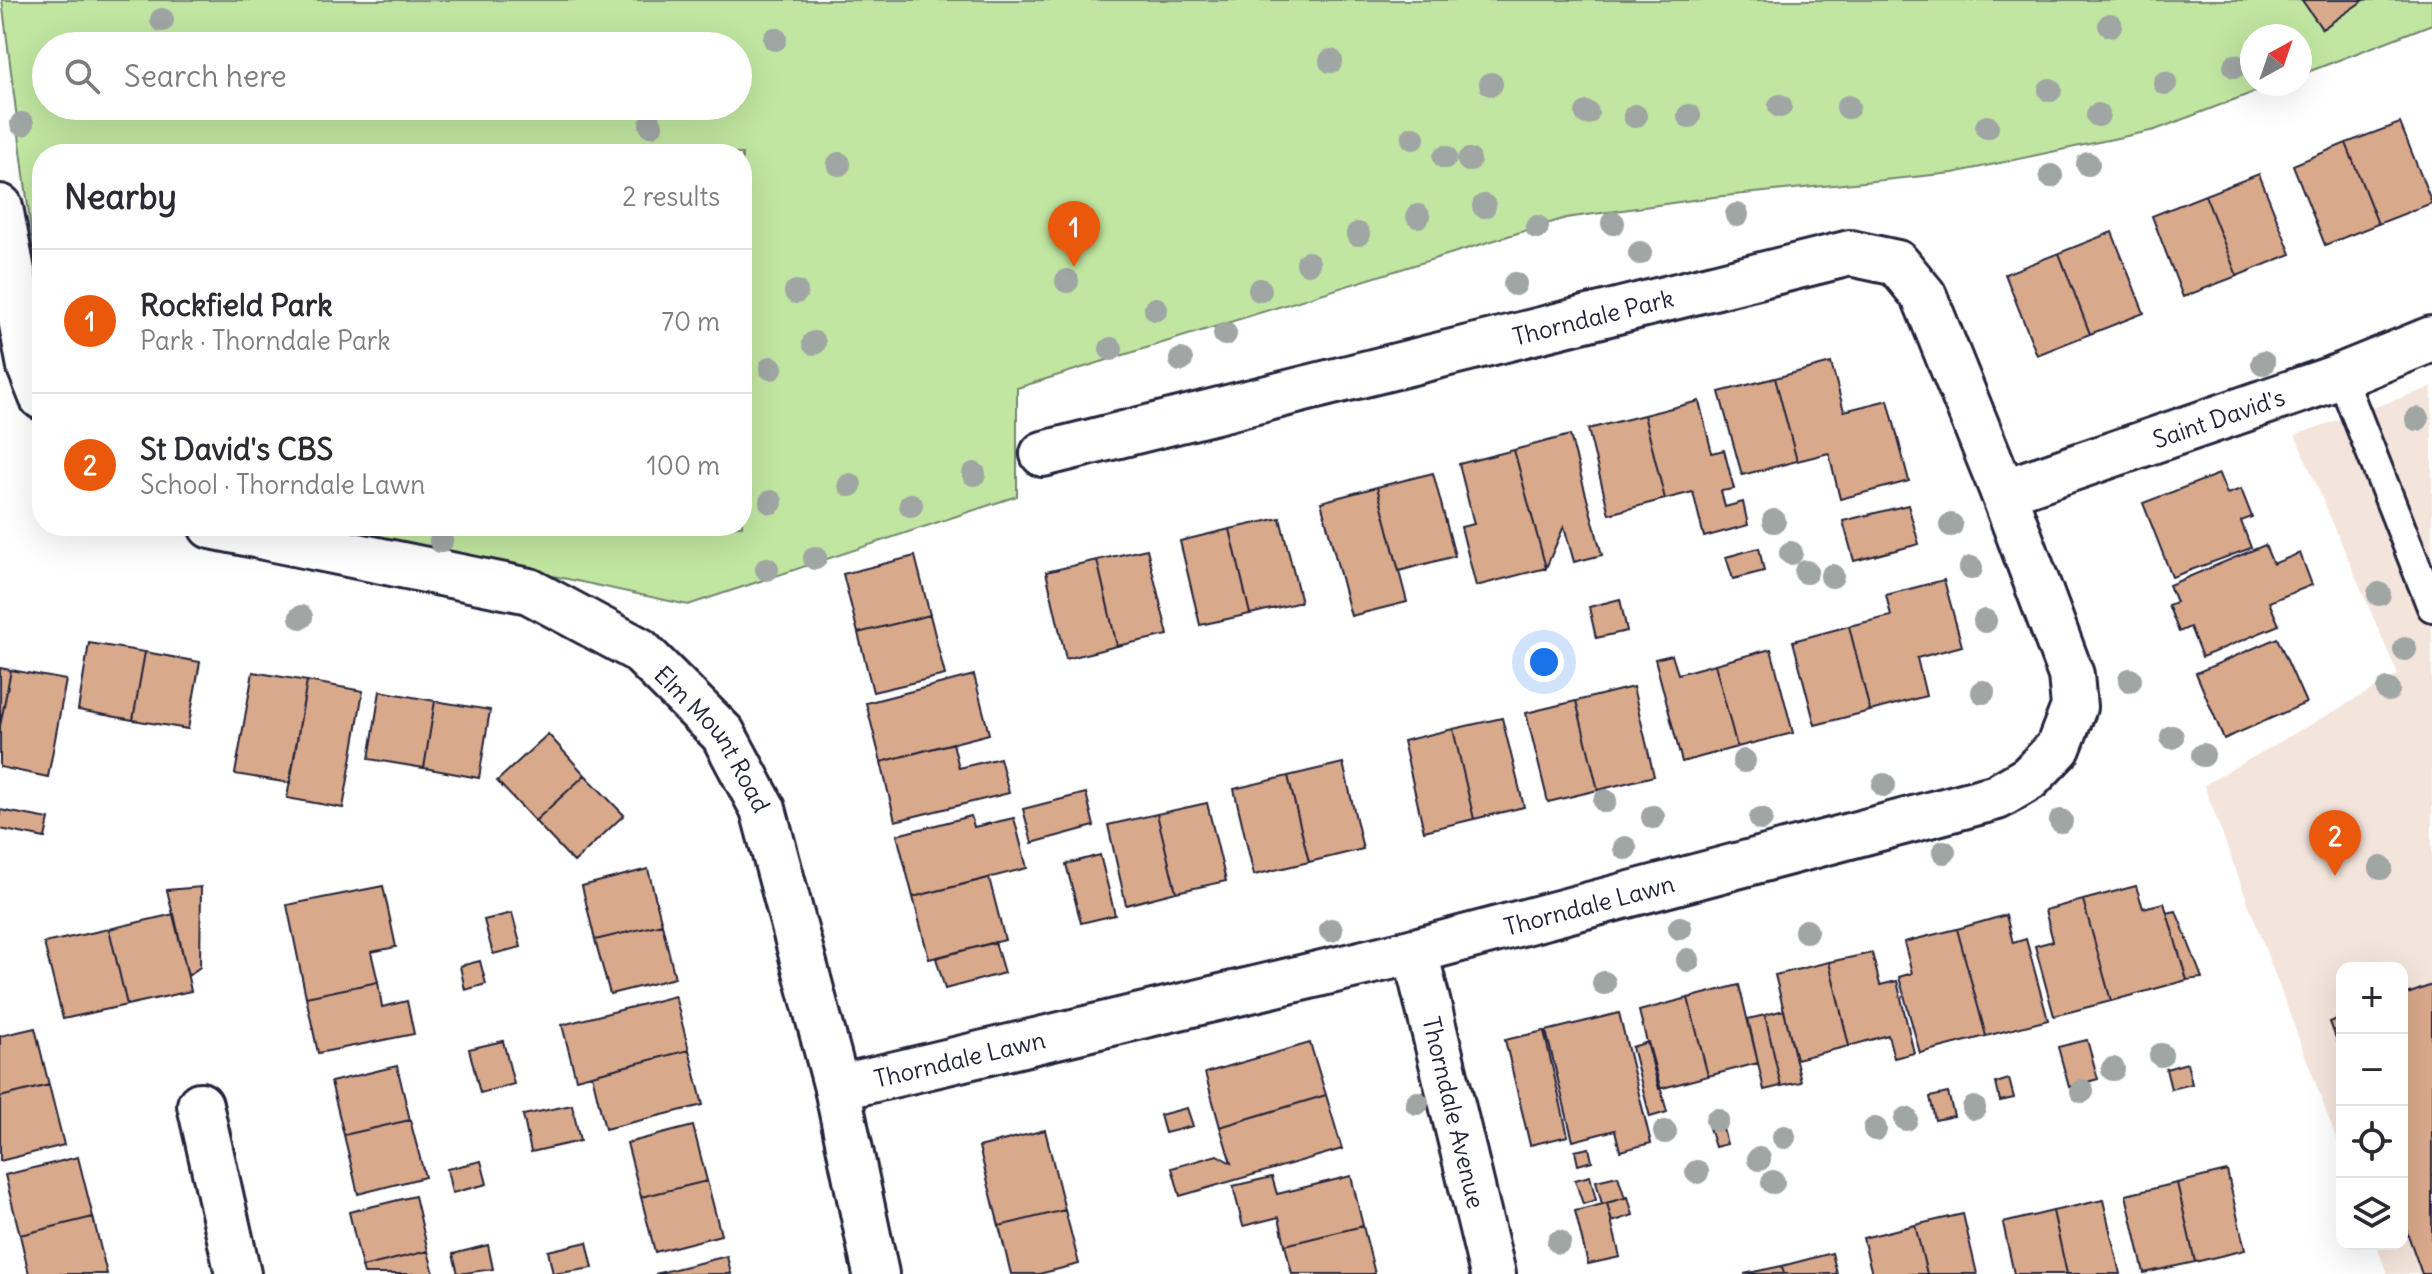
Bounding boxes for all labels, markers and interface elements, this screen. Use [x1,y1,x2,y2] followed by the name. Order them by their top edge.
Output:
[2240,24,2312,96] north arrow
[32,32,752,120] search box
[60,54,104,98] icon: search
[124,57,287,95] text: Search here
[64,175,177,218] text: Nearby
[622,180,720,213] text: 2 results
[1048,201,1100,267] pin: 1
[1509,282,1677,352] street label: Thorndale Park
[140,286,332,324] text: Rockfield Park
[85,305,95,338] text: 1
[661,305,720,338] text: 70 m
[140,324,391,357] text: Park · Thorndale Park
[2149,382,2288,454] street label: Saint David's
[140,430,333,468] text: St David's CBS
[83,449,97,482] text: 2
[646,449,720,482] text: 100 m
[140,468,425,501] text: School · Thorndale Lawn
[1524,642,1564,682] your location
[648,659,777,817] street label: Elm Mount Road
[2309,810,2361,876] pin: 2
[1501,868,1677,942] street label: Thorndale Lawn
[2336,962,2408,1250] map controls
[2336,962,2408,1034] button: +
[1416,1014,1492,1211] street label: Thorndale Avenue
[871,1024,1048,1094] street label: Thorndale Lawn
[2336,1034,2408,1106] button: −
[2336,1106,2408,1178] button: locate
[2336,1178,2408,1250] button: layers

